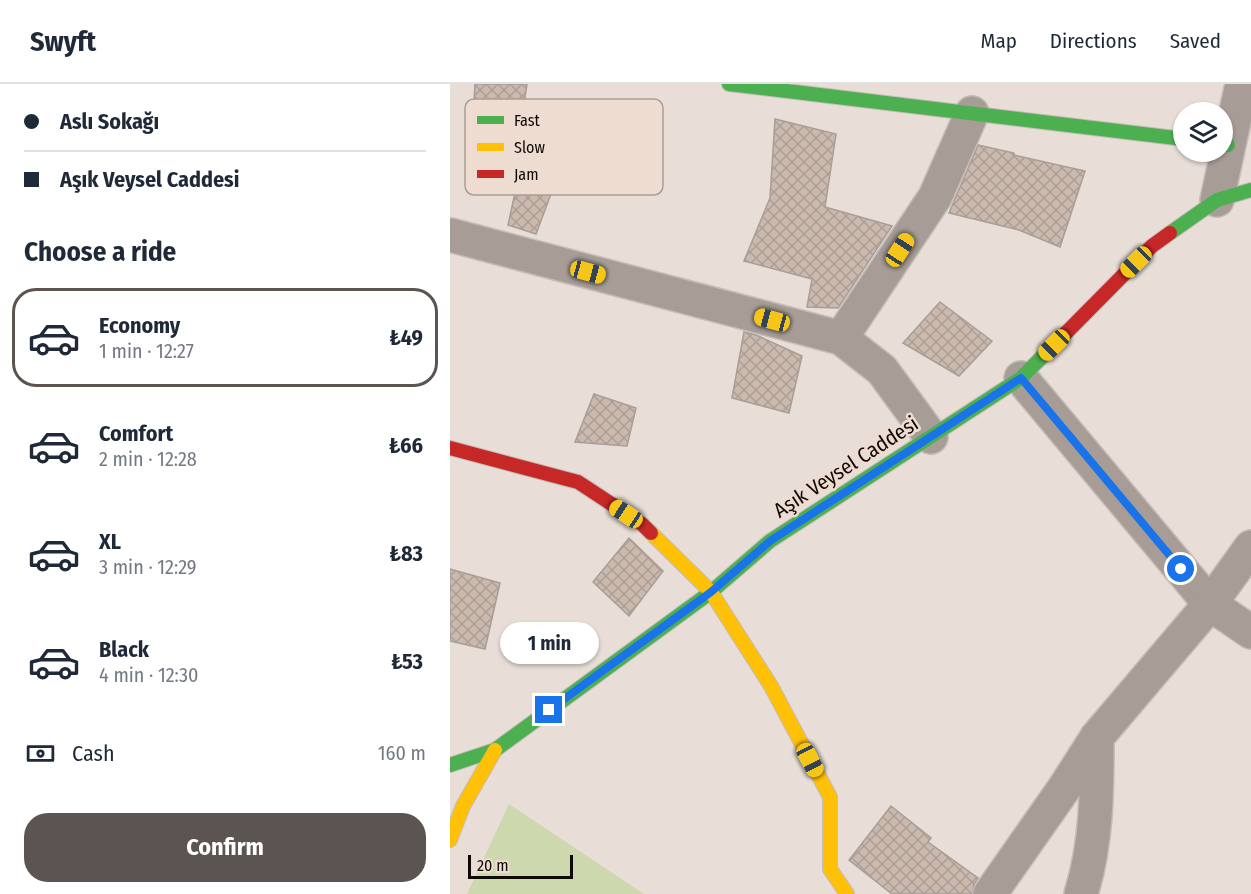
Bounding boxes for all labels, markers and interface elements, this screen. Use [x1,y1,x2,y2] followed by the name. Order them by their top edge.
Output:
[30,25,96,58] text: Swyft
[980,28,1017,54] text: Map
[1050,28,1137,54] text: Directions
[1170,28,1221,54] text: Saved
[465,99,663,195] legend
[1173,102,1233,162] map controls
[1173,102,1233,162] button: layers
[60,108,159,135] text: Aslı Sokağı
[514,111,541,130] text: Fast
[514,138,545,157] text: Slow
[514,165,539,184] text: Jam
[60,166,239,193] text: Aşık Veysel Caddesi
[883,230,917,270] car
[24,236,176,268] text: Choose a ride
[1117,243,1155,281] car
[568,259,608,285] car
[752,307,792,333] car
[27,311,81,365] icon: car
[99,312,180,339] text: Economy
[389,324,423,351] text: ₺49
[1035,326,1073,364] car
[99,339,194,363] text: 1 min · 12:27
[769,411,923,523] street label: Aşık Veysel Caddesi
[27,419,81,473] icon: car
[99,420,173,447] text: Comfort
[389,432,423,459] text: ₺66
[99,447,197,471] text: 2 min · 12:28
[606,497,646,531] car
[27,527,81,581] icon: car
[99,528,121,555] text: XL
[389,540,423,567] text: ₺83
[99,555,197,579] text: 3 min · 12:29
[1167,555,1194,582] route start
[500,623,598,665] callout: 1 min
[528,631,571,655] text: 1 min
[27,635,81,689] icon: car
[99,636,149,663] text: Black
[391,648,423,675] text: ₺53
[99,663,198,687] text: 4 min · 12:30
[535,696,562,723] route end
[24,737,57,770] icon: cash
[72,740,115,767] text: Cash
[794,740,826,780] car
[378,741,426,765] text: 160 m
[24,813,426,882] button: Confirm
[468,852,573,880] scale bar
[477,856,508,875] text: 20 m

